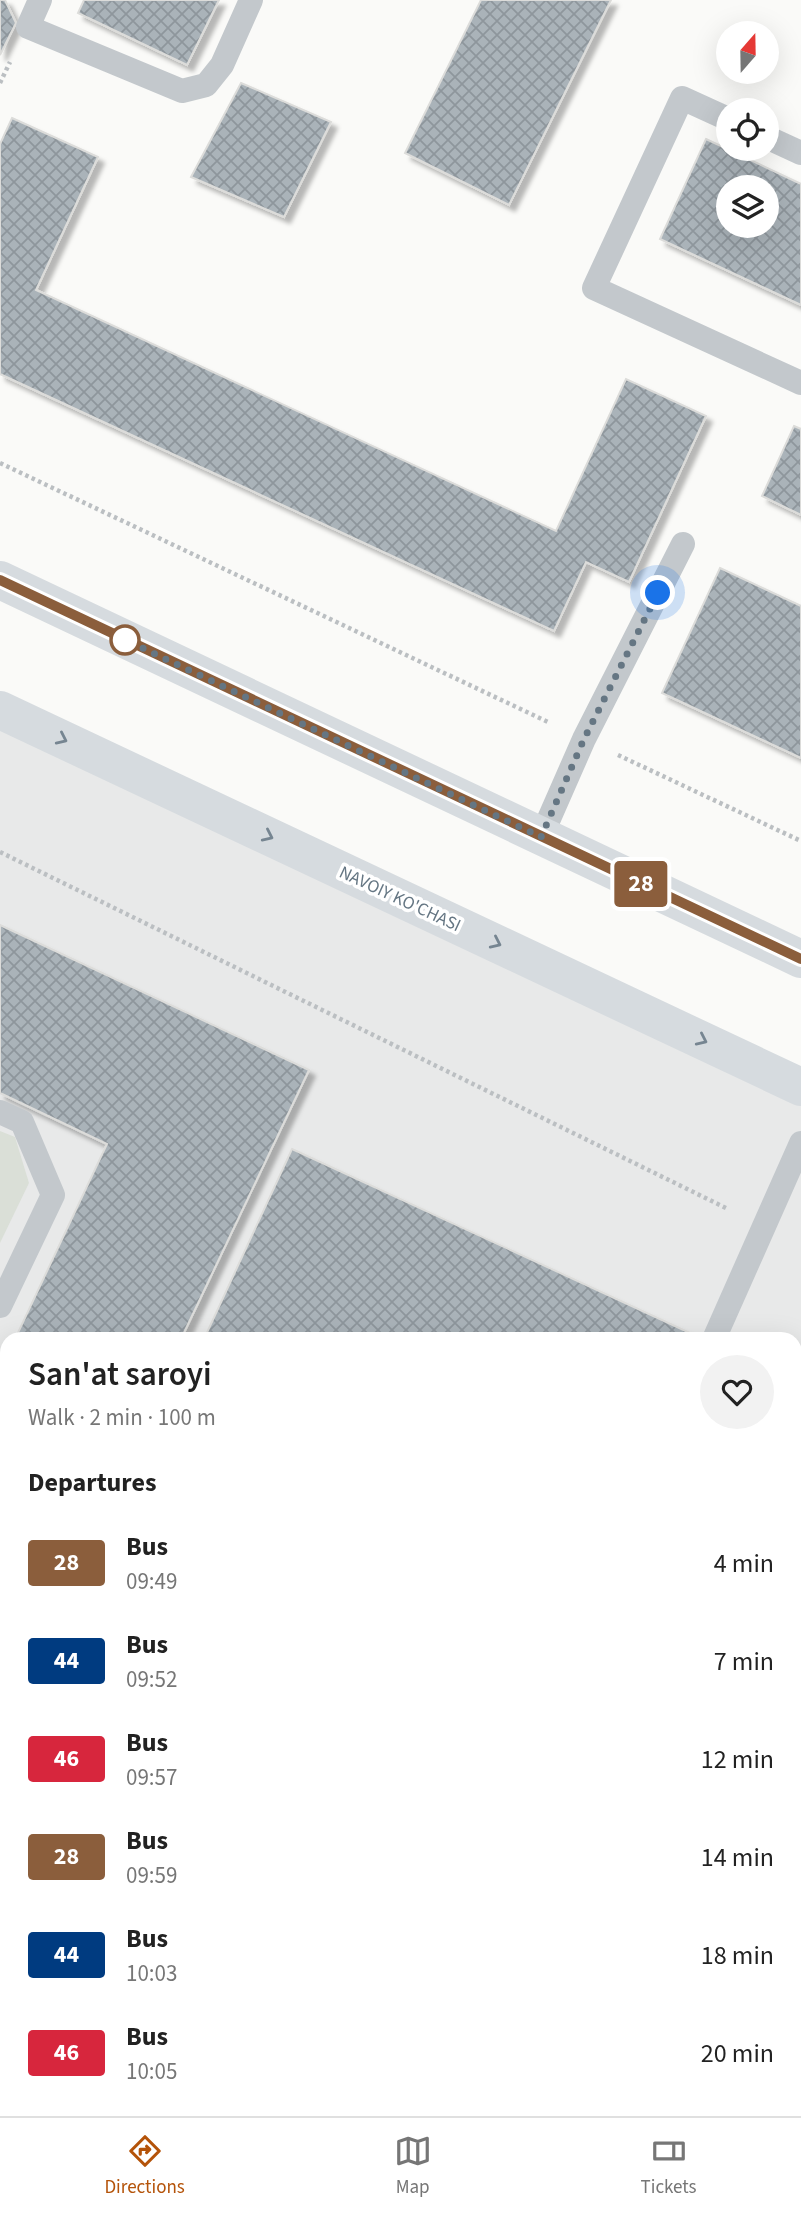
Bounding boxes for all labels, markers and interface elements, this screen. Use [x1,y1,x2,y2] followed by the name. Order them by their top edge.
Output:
[716,21,779,84] north arrow
[716,21,779,238] map controls
[716,98,779,161] button: locate
[716,175,779,238] button: layers
[640,575,675,610] your location
[110,625,140,655] unlabelled marker
[55,731,67,745] one-way arrow
[261,828,273,842] one-way arrow
[335,860,465,938] street label: NAVOIY KO'CHASI
[610,861,672,907] line badge: 28
[628,866,654,901] text: 28
[489,935,501,949] one-way arrow
[695,1032,707,1046] one-way arrow
[28,1351,212,1398] text: San'at saroyi
[700,1355,774,1429] button: heart
[28,1401,216,1434] text: Walk · 2 min · 100 m
[28,1464,156,1501] text: Departures
[126,1528,168,1565] text: Bus
[54,1545,79,1580] text: 28
[714,1545,774,1582] text: 4 min
[126,1565,177,1598] text: 09:49
[126,1626,168,1663] text: Bus
[54,1643,79,1678] text: 44
[714,1643,774,1680] text: 7 min
[126,1663,177,1696] text: 09:52
[126,1724,168,1761] text: Bus
[54,1741,79,1776] text: 46
[701,1741,774,1778] text: 12 min
[126,1761,177,1794] text: 09:57
[126,1822,168,1859] text: Bus
[54,1839,79,1874] text: 28
[701,1839,774,1876] text: 14 min
[126,1859,177,1892] text: 09:59
[126,1920,168,1957] text: Bus
[54,1937,79,1972] text: 44
[701,1937,774,1974] text: 18 min
[126,1957,177,1990] text: 10:03
[126,2018,168,2055] text: Bus
[54,2035,79,2070] text: 46
[701,2035,774,2072] text: 20 min
[126,2055,177,2088] text: 10:05
[104,2132,185,2201] tab: Directions
[394,2132,432,2201] tab: Map
[641,2132,697,2201] tab: Tickets

